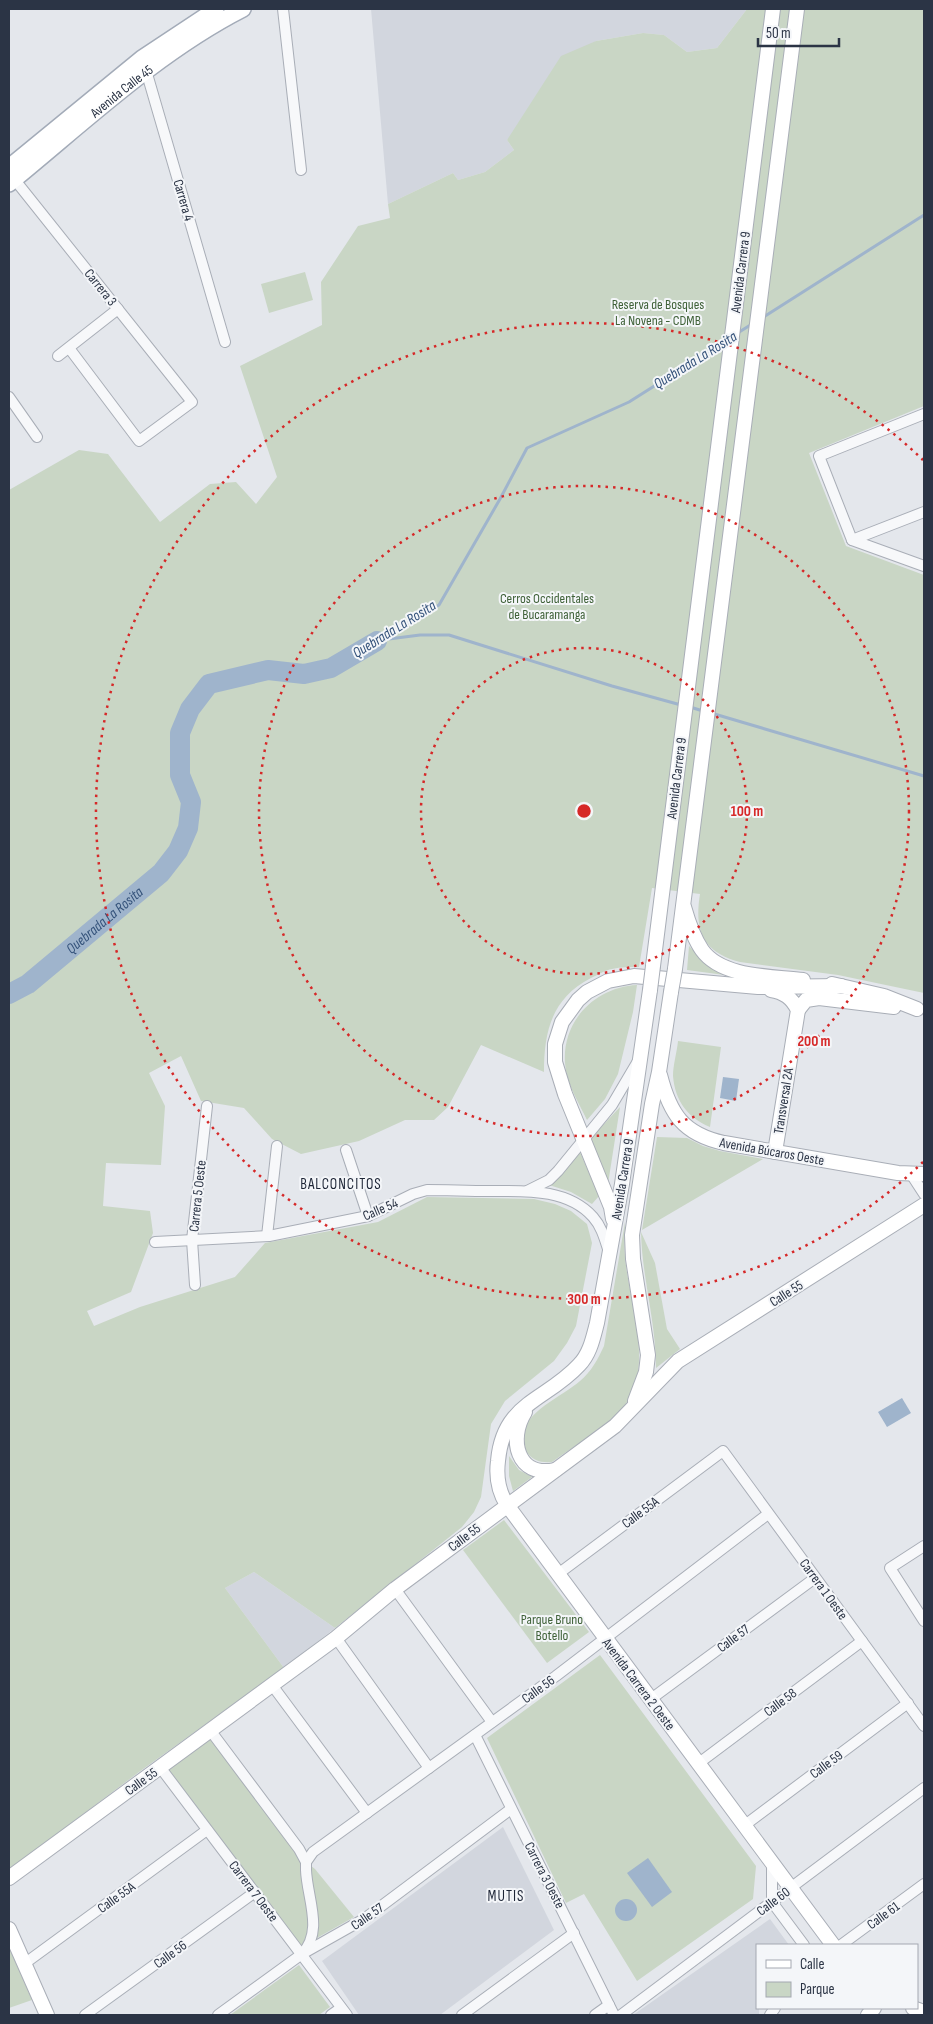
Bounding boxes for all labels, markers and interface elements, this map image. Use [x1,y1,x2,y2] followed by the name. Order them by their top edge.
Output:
[758,15,839,47] scale bar
[766,24,791,43] text: 50 m
[86,61,157,122] street label: Avenida Calle 45
[169,177,198,223] street label: Carrera 4
[727,230,754,315] street label: Avenida Carrera 9
[81,265,121,309] street label: Carrera 3
[612,296,704,329] park label: Reserva de Bosques La Novena - CDMB
[650,327,741,394] water label: Quebrada La Rosita
[500,590,594,623] park label: Cerros Occidentales de Bucaramanga
[349,596,440,663] water label: Quebrada La Rosita
[663,736,690,821] street label: Avenida Carrera 9
[575,802,593,820] centre of rings
[731,802,763,821] text: 100 m
[62,883,147,958] water label: Quebrada La Rosita
[797,1032,831,1051] text: 200 m
[770,1066,797,1135] street label: Transversal 2A
[717,1134,826,1169] street label: Avenida Búcaros Oeste
[608,1137,637,1222] street label: Avenida Carrera 9
[185,1159,210,1233] street label: Carrera 5 Oeste
[300,1175,382,1194] district label: BALCONCITOS
[360,1194,400,1224] street label: Calle 54
[766,1276,806,1310] street label: Calle 55
[567,1290,601,1309] text: 300 m
[618,1492,663,1532] street label: Calle 55A
[445,1519,484,1555] street label: Calle 55
[796,1555,851,1623] street label: Carrera 1 Oeste
[521,1611,583,1644] park label: Parque Bruno Botello
[714,1620,753,1656] street label: Calle 57
[598,1634,679,1734] street label: Avenida Carrera 2 Oeste
[518,1672,558,1707] street label: Calle 56
[761,1685,800,1720] street label: Calle 58
[806,1747,846,1782] street label: Calle 59
[122,1764,161,1799] street label: Calle 55
[521,1839,569,1911] street label: Carrera 3 Oeste
[225,1857,282,1925] street label: Carrera 7 Oeste
[94,1878,139,1917] street label: Calle 55A
[753,1883,793,1919] street label: Calle 60
[488,1887,524,1906] district label: MUTIS
[864,1898,903,1933] street label: Calle 61
[348,1899,387,1934] street label: Calle 57
[150,1937,190,1972] street label: Calle 56
[756,1944,918,2009] legend
[800,1955,824,1974] text: Calle
[800,1980,835,1999] text: Parque

